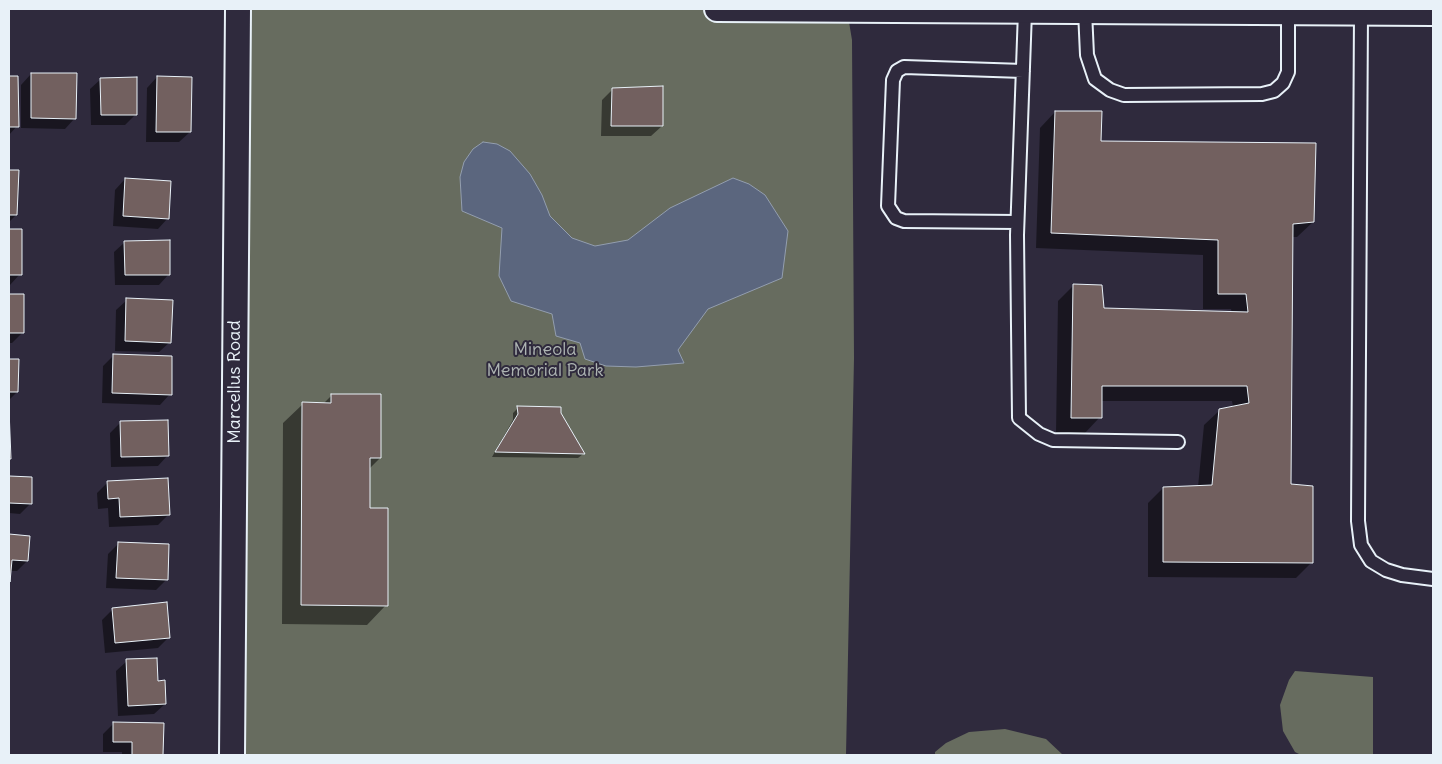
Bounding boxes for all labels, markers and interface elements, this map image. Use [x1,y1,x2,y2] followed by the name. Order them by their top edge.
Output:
[224,320,246,444] street label: Marcellus Road
[486,339,604,382] park label: Mineola Memorial Park

